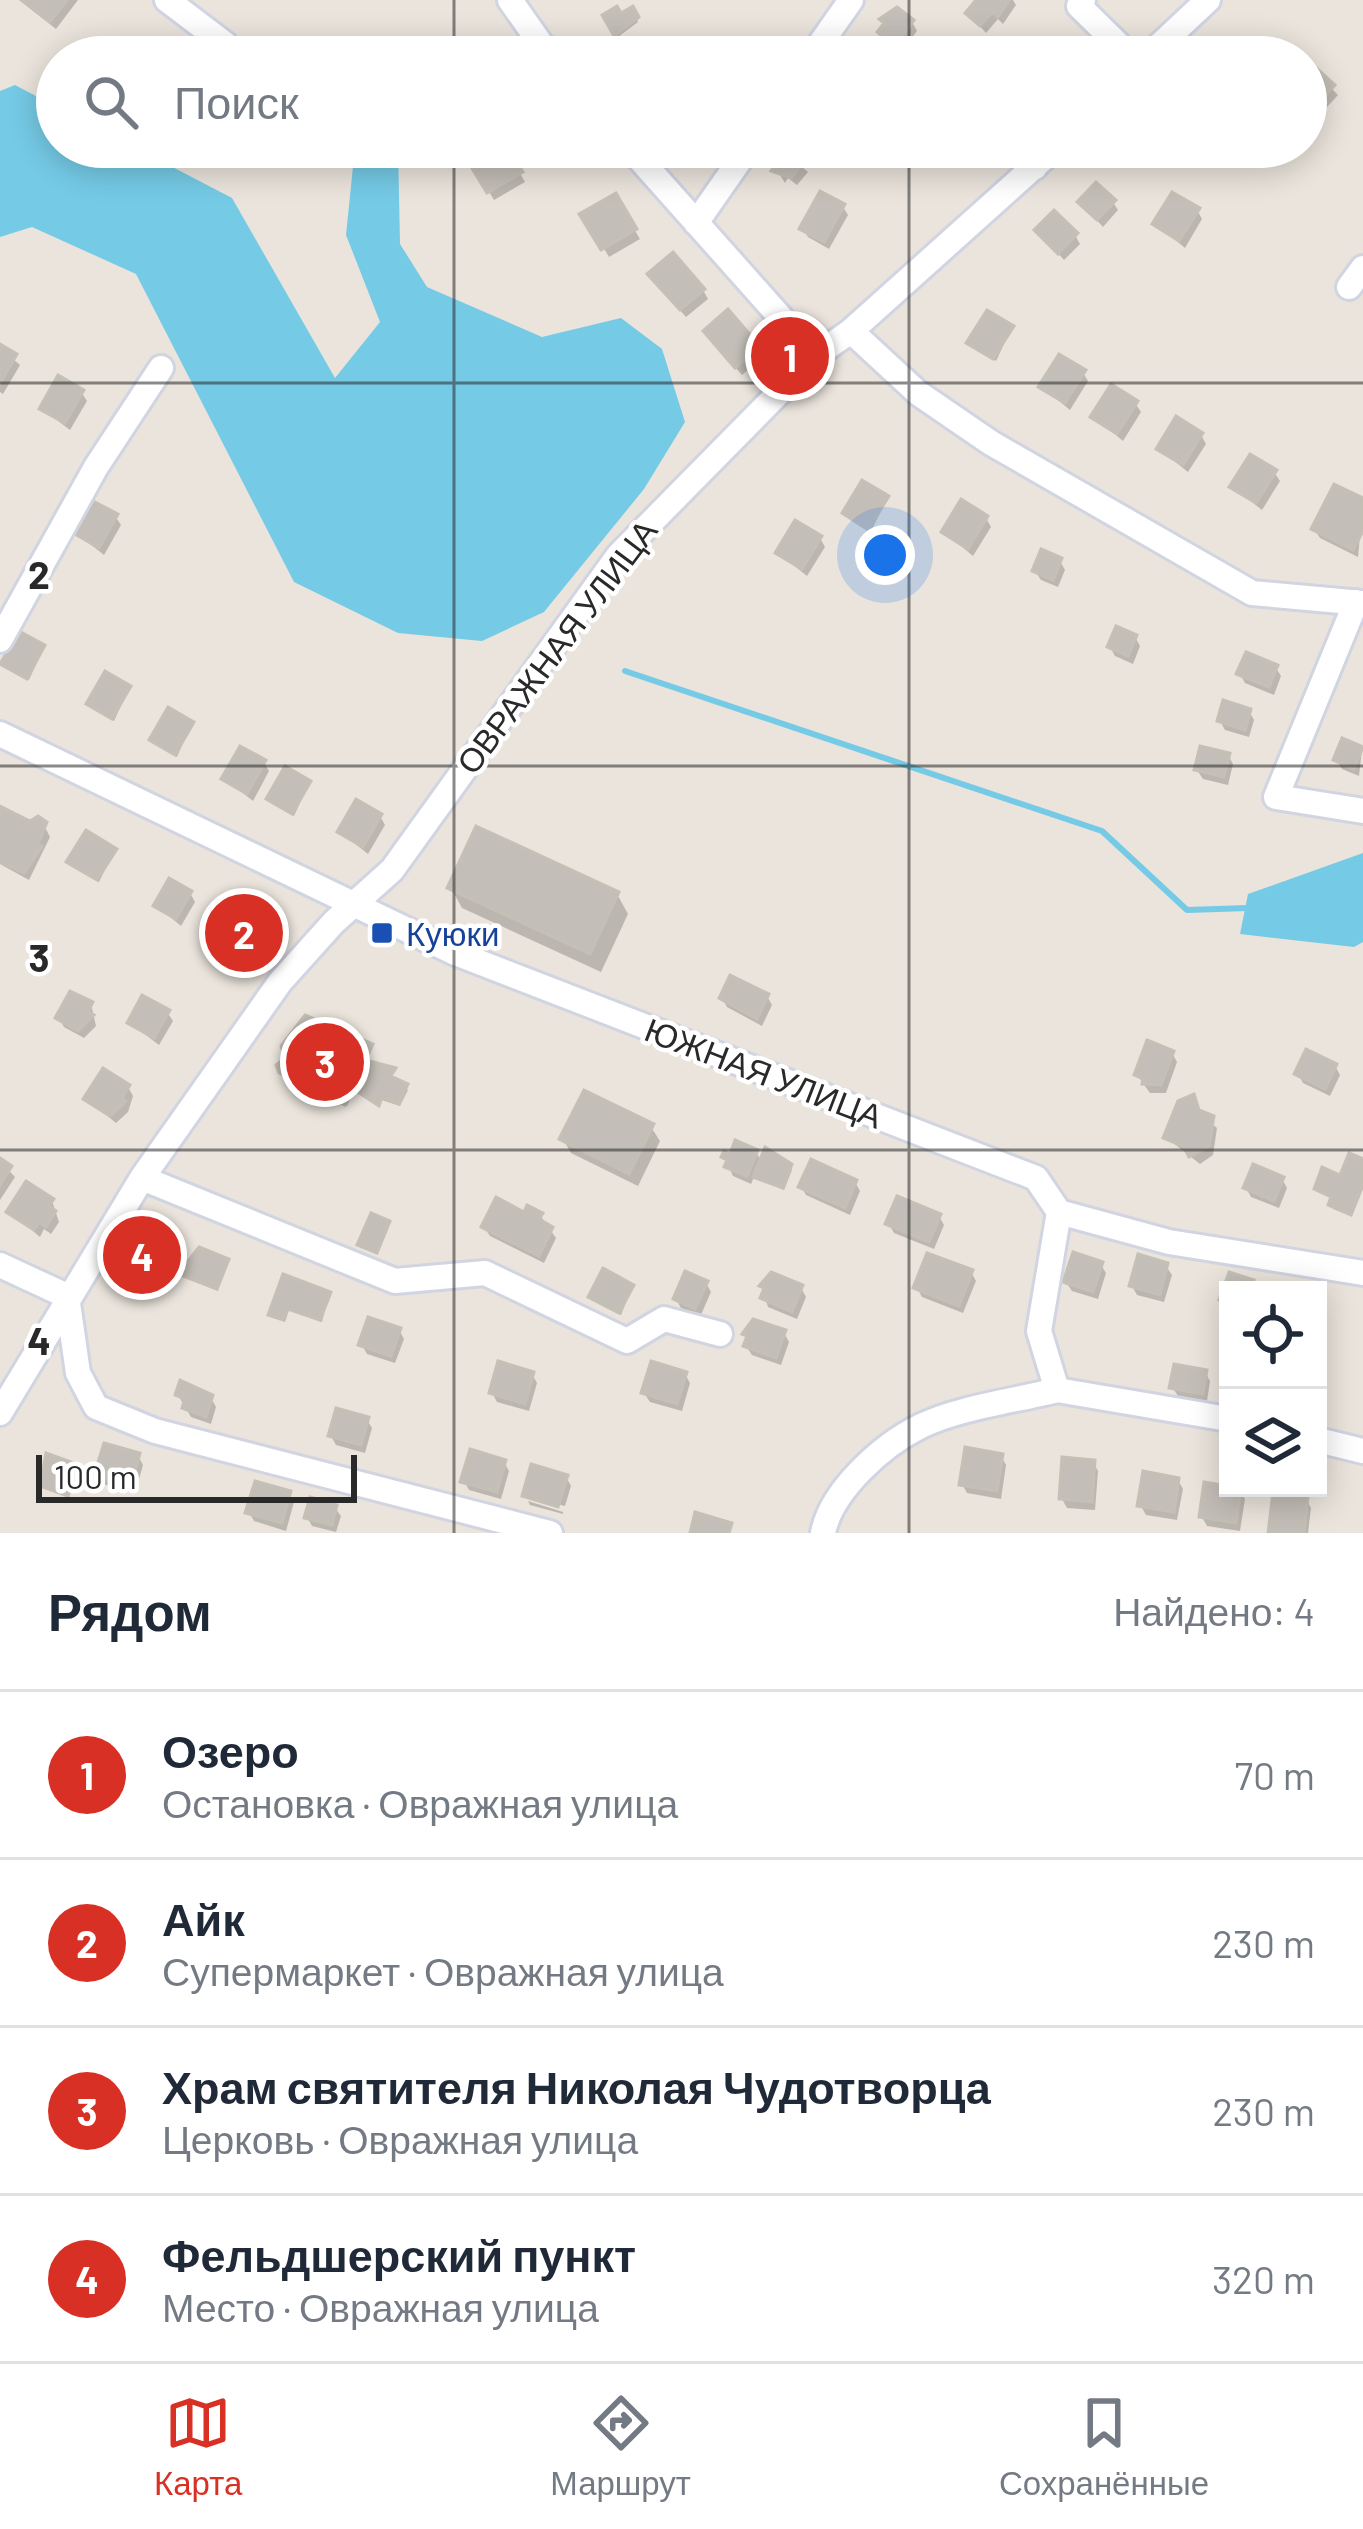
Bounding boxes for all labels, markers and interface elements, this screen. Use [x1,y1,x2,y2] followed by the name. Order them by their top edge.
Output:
[36,36,1327,168] search box
[78,69,144,135] icon: search
[174,74,299,128] text: Поиск
[751,311,829,401] pin: 1
[447,511,665,781] street label: ОВРАЖНАЯ УЛИЦА
[855,525,915,585] your location
[28,550,50,597] text: 2
[205,888,283,978] pin: 2
[406,913,499,953] place label: Куюки
[369,920,395,946] marker: Куюки
[28,933,50,980] text: 3
[640,1008,888,1136] street label: ЮЖНАЯ УЛИЦА
[286,1017,364,1107] pin: 3
[103,1210,181,1300] pin: 4
[1219,1281,1327,1497] map controls
[1219,1281,1327,1389] button: locate
[27,1316,51,1363] text: 4
[1219,1389,1327,1497] button: layers
[36,1449,357,1502] scale bar
[54,1456,137,1496] text: 100 m
[48,1580,212,1641] text: Рядом
[1113,1587,1315,1634] text: Найдено: 4
[162,1723,299,1777] text: Озеро
[80,1751,94,1798] text: 1
[1234,1751,1315,1798] text: 70 m
[162,1779,678,1826] text: Остановка · Овражная улица
[162,1891,245,1945] text: Айк
[76,1919,98,1966] text: 2
[1212,1919,1315,1966] text: 230 m
[162,1947,724,1994] text: Супермаркет · Овражная улица
[162,2059,991,2113] text: Храм святителя Николая Чудотворца
[76,2087,98,2134] text: 3
[1212,2087,1315,2134] text: 230 m
[162,2115,638,2162] text: Церковь · Овражная улица
[162,2227,636,2281] text: Фельдшерский пункт
[75,2255,99,2302] text: 4
[1212,2255,1315,2302] text: 320 m
[162,2283,599,2330] text: Место · Овражная улица
[154,2390,242,2503] tab: Карта
[550,2390,691,2503] tab: Маршрут
[999,2390,1209,2503] tab: Сохранённые

